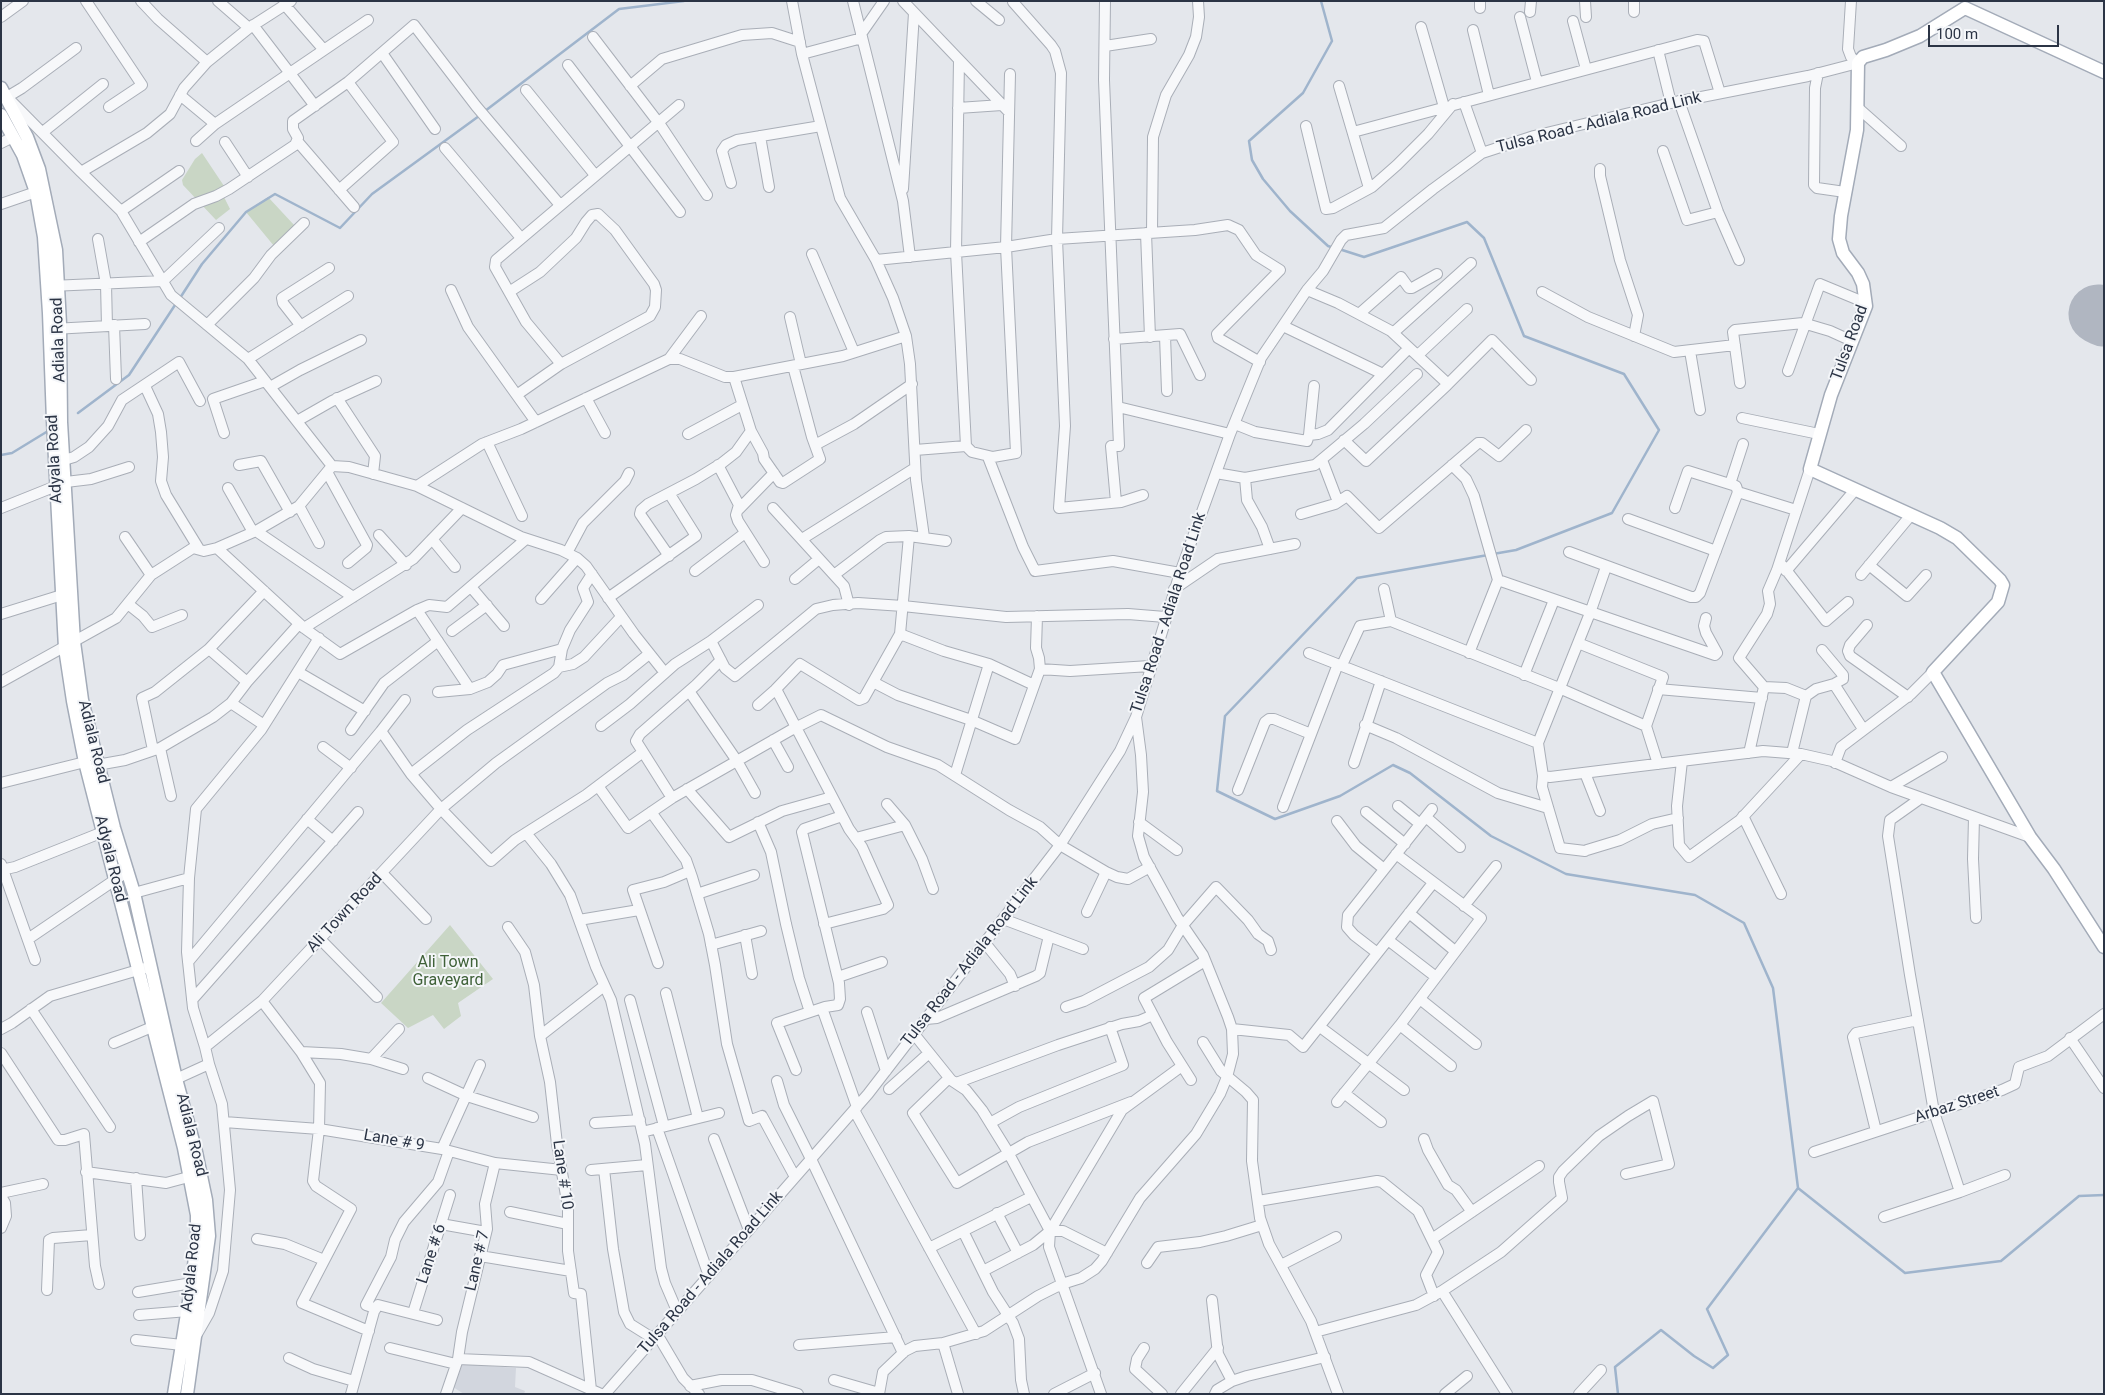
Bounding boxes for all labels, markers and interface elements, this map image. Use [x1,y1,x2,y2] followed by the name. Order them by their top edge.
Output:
[1930,15,2061,47] scale bar
[1936,25,1978,43] text: 100 m
[1495,88,1703,158] street label: Tulsa Road - Adiala Road Link
[48,297,70,383] street label: Adiala Road
[1827,303,1873,383] street label: Tulsa Road
[43,414,67,504] street label: Adyala Road
[1127,510,1211,716] street label: Tulsa Road - Adiala Road Link
[73,698,113,786] street label: Adiala Road
[90,814,130,904] street label: Adyala Road
[303,869,387,957] street label: Ali Town Road
[898,873,1042,1051] street label: Tulsa Road - Adiala Road Link
[412,953,484,991] park label: Ali Town Graveyard
[1912,1082,2002,1128] street label: Arbaz Street
[171,1091,211,1179] street label: Adiala Road
[362,1126,426,1156] street label: Lane # 9
[548,1139,576,1211] street label: Lane # 10
[635,1187,787,1359] street label: Tulsa Road - Adiala Road Link
[413,1222,451,1286] street label: Lane # 6
[178,1223,206,1313] street label: Adyala Road
[462,1229,494,1293] street label: Lane # 7

